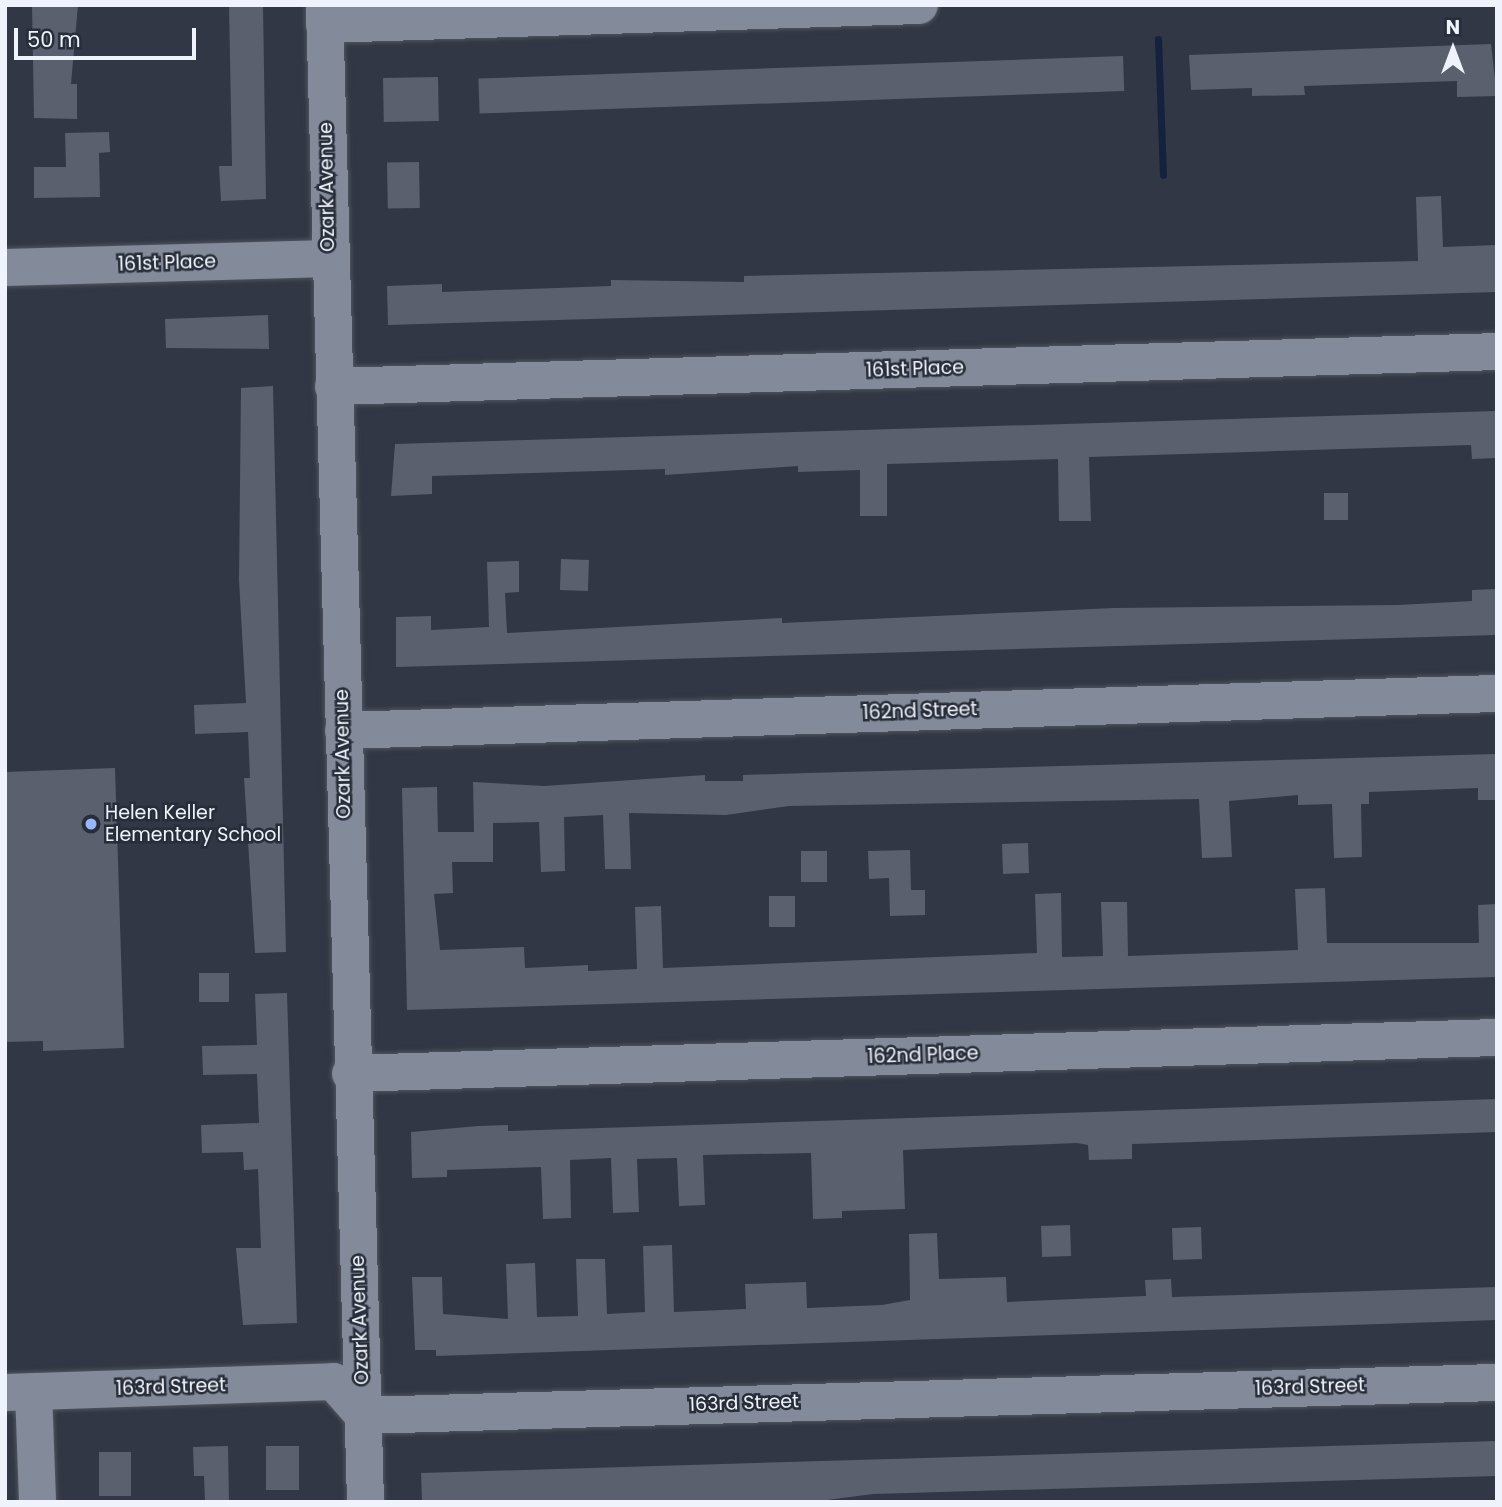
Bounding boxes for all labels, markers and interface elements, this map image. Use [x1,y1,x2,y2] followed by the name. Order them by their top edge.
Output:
[18,14,200,58] scale bar
[1418,14,1488,84] north arrow
[1446,14,1460,41] text: N
[27,25,81,54] text: 50 m
[314,122,340,252] street label: Ozark Avenue
[118,250,216,276] street label: 161st Place
[866,356,964,382] street label: 161st Place
[330,689,356,819] street label: Ozark Avenue
[862,698,978,724] street label: 162nd Street
[105,802,281,846] place label: Helen Keller Elementary School
[83,816,99,832] marker: Helen Keller Elementary School
[867,1042,979,1068] street label: 162nd Place
[346,1255,374,1385] street label: Ozark Avenue
[116,1374,226,1400] street label: 163rd Street
[1255,1374,1365,1400] street label: 163rd Street
[689,1390,799,1416] street label: 163rd Street

